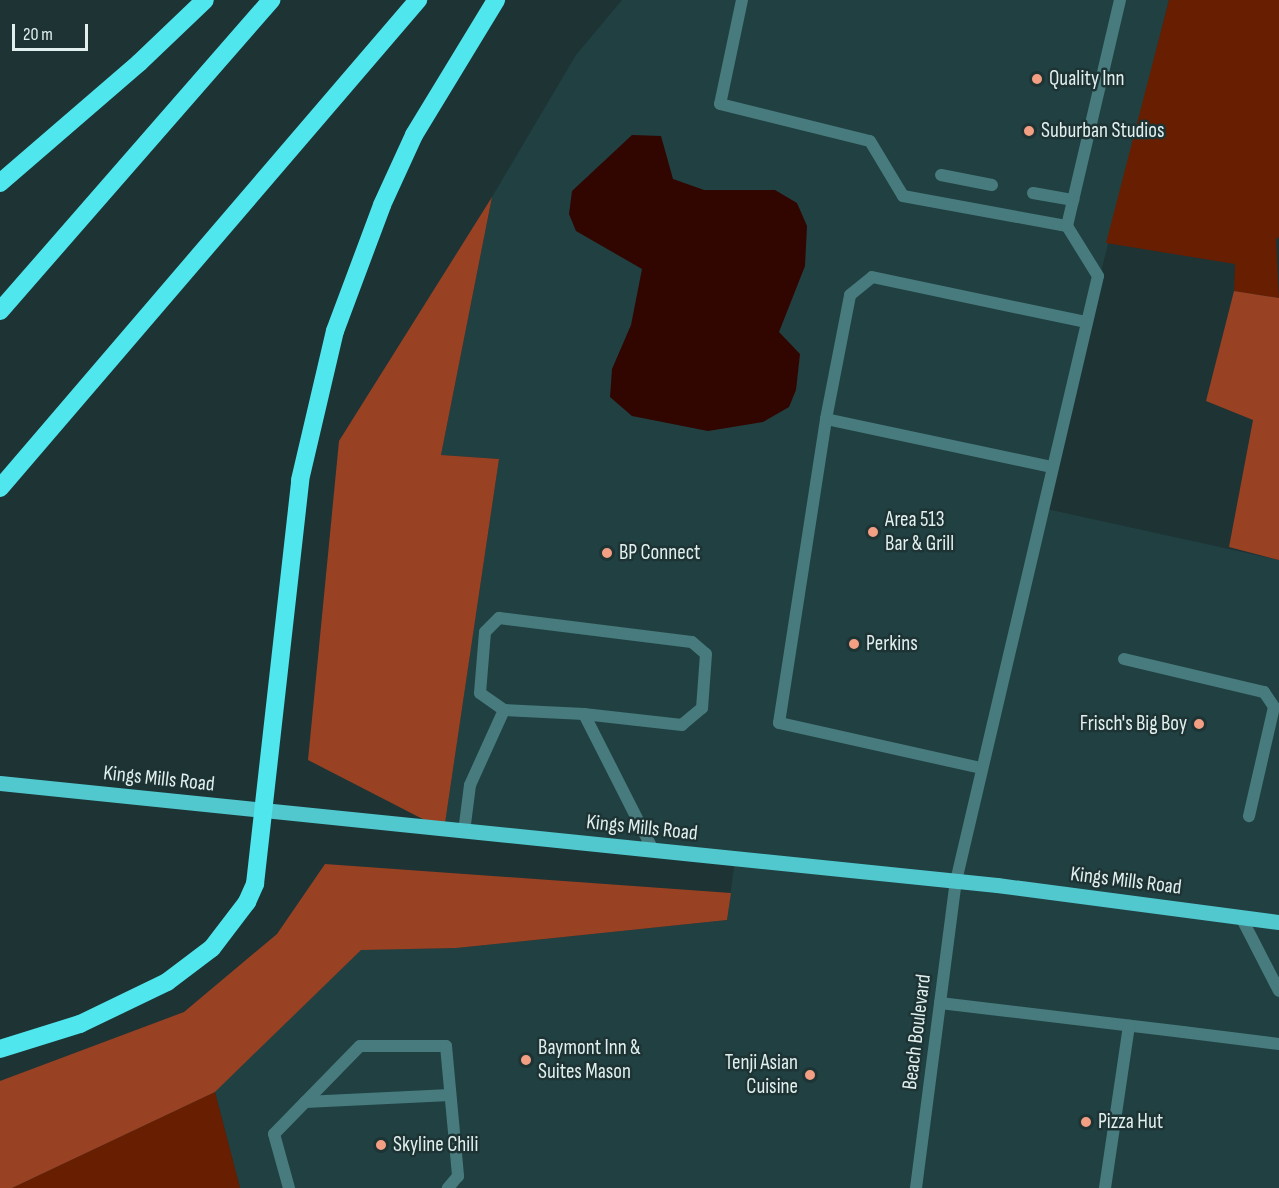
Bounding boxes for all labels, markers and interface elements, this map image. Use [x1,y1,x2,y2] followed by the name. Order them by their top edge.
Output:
[15,12,92,50] scale bar
[23,24,53,45] text: 20 m
[1049,66,1125,92] place label: Quality Inn
[1030,72,1044,86] marker: Quality Inn
[1041,118,1164,144] place label: Suburban Studios
[1022,124,1036,138] marker: Suburban Studios
[885,507,954,557] place label: Area 513 Bar & Grill
[866,525,880,539] marker: Area 513 Bar & Grill
[619,540,700,566] place label: BP Connect
[600,546,614,560] marker: BP Connect
[866,631,918,657] place label: Perkins
[847,637,861,651] marker: Perkins
[1080,711,1187,737] place label: Frisch's Big Boy
[1192,717,1206,731] marker: Frisch's Big Boy
[102,761,216,797] street label: Kings Mills Road
[585,810,699,846] street label: Kings Mills Road
[1069,862,1183,900] street label: Kings Mills Road
[897,973,937,1091] street label: Beach Boulevard
[538,1035,641,1085] place label: Baymont Inn & Suites Mason
[725,1050,798,1100] place label: Tenji Asian Cuisine
[519,1053,533,1067] marker: Baymont Inn & Suites Mason
[803,1068,817,1082] marker: Tenji Asian Cuisine
[1098,1109,1163,1135] place label: Pizza Hut
[1079,1115,1093,1129] marker: Pizza Hut
[393,1132,478,1158] place label: Skyline Chili
[374,1138,388,1152] marker: Skyline Chili

